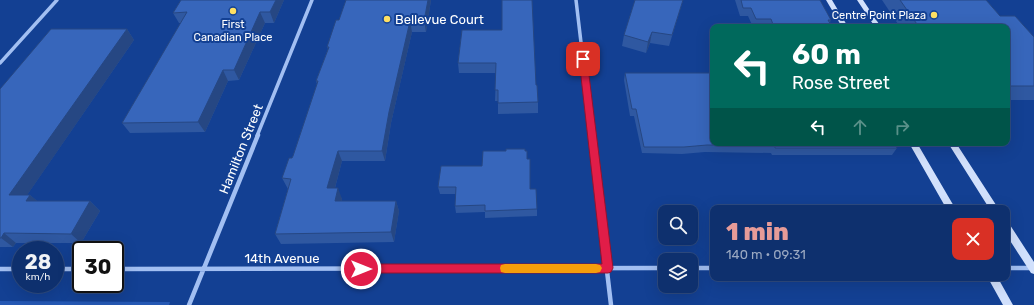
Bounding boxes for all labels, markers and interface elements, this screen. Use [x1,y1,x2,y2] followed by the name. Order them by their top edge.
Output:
[228,6,238,16] marker: First Canadian Place
[832,9,926,22] place label: Centre Point Plaza
[929,10,939,20] marker: Centre Point Plaza
[395,12,484,27] place label: Bellevue Court
[382,14,392,24] marker: Bellevue Court
[194,18,272,44] place label: First Canadian Place
[792,38,861,71] text: 60 m
[726,40,778,92] icon: left
[566,42,600,76] pin
[572,48,594,70] icon: arrive
[792,72,890,94] text: Rose Street
[216,102,266,196] street label: Hamilton Street
[807,116,829,138] icon: left
[849,116,871,138] icon: ahead
[891,116,913,138] icon: right
[658,205,698,293] map controls
[658,205,698,245] button: search
[726,218,789,246] text: 1 min
[952,218,994,260] button: close
[72,241,124,293] speed limit sign: 30
[726,247,806,262] text: 140 m · 09:31
[340,248,382,290] position arrow
[25,250,51,274] text: 28
[244,251,320,266] street label: 14th Avenue
[658,253,698,293] button: layers
[26,271,50,283] text: km/h

